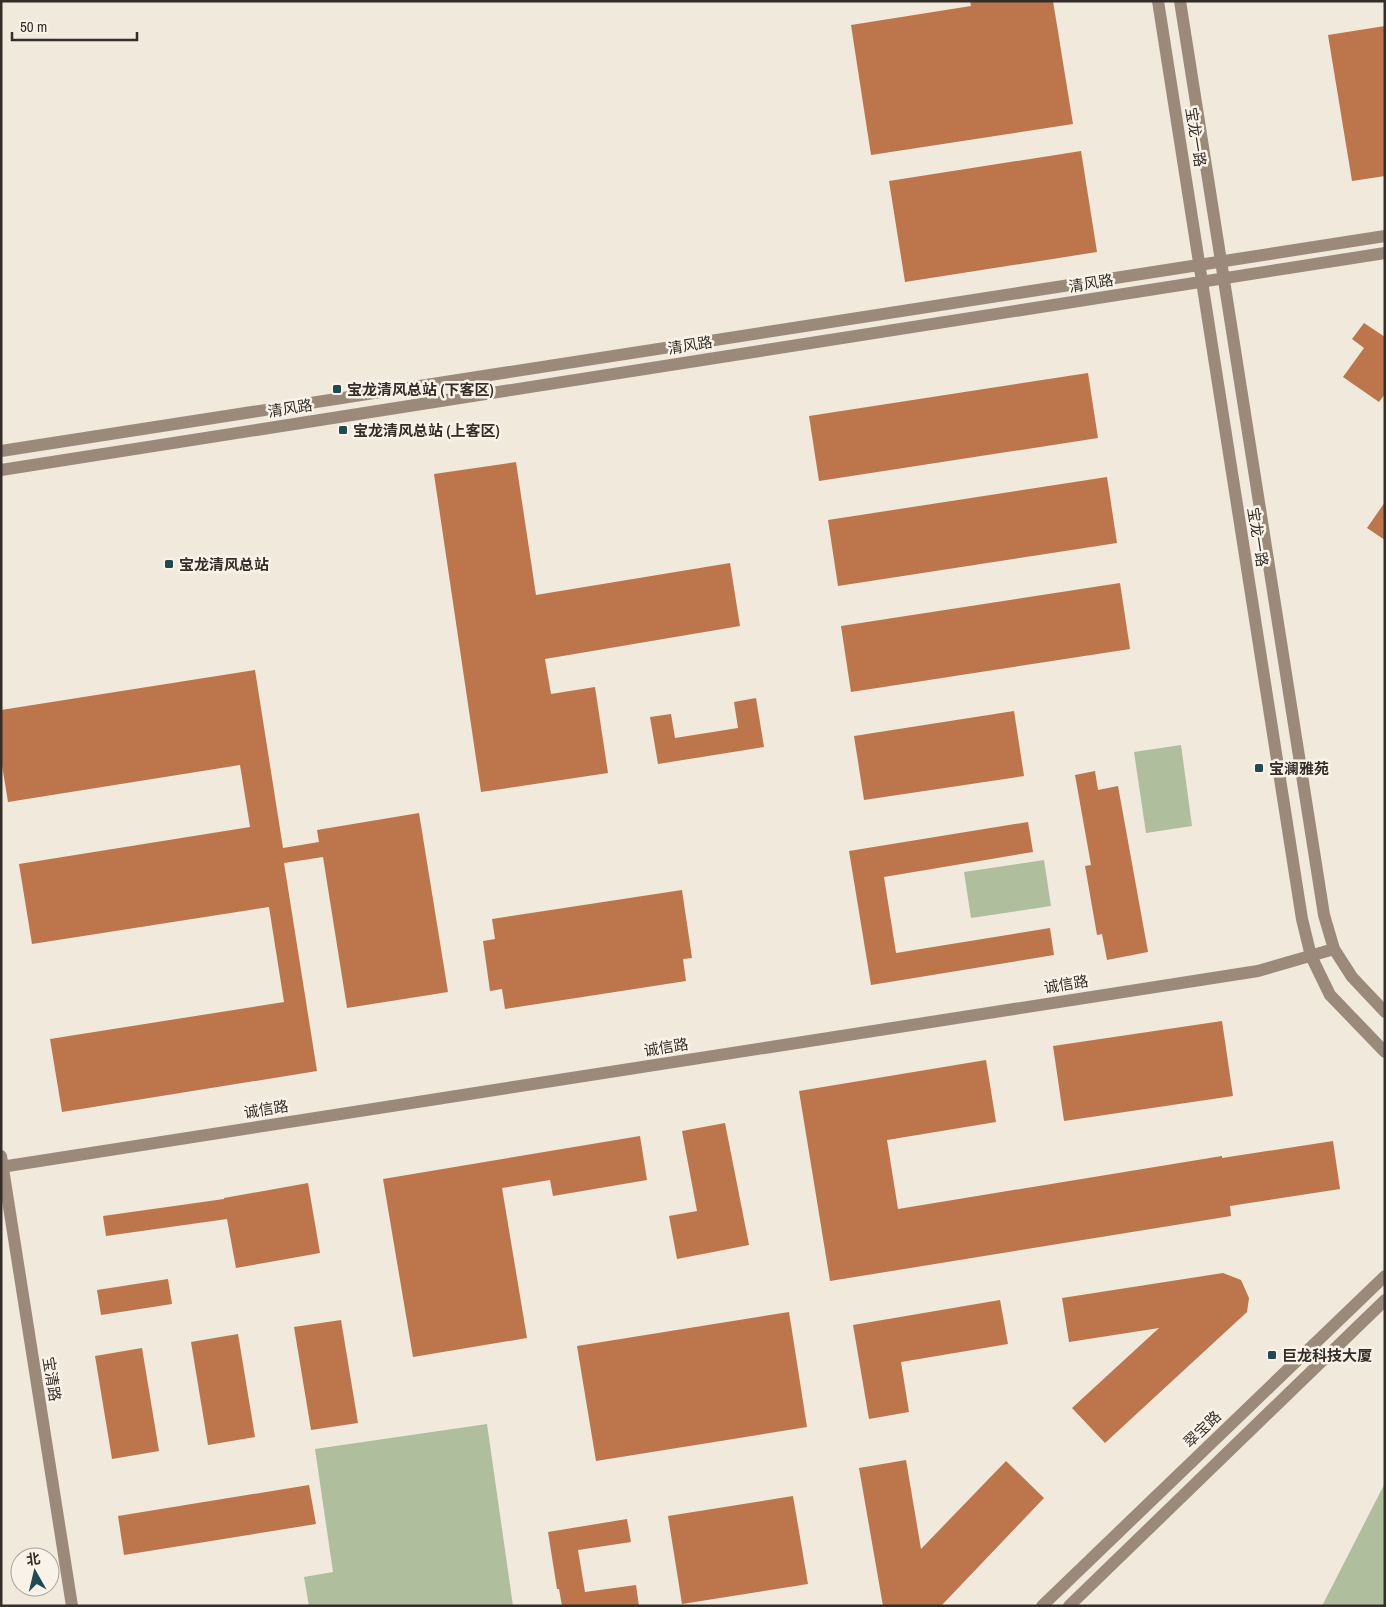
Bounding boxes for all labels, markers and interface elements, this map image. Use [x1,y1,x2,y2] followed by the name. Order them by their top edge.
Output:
[12,10,138,42] scale bar
[20,16,47,37] text: 50 m
[1181,106,1211,168] street label: 宝龙一路
[1067,269,1115,297] street label: 清风路
[666,331,714,359] street label: 清风路
[347,379,494,400] place label: 宝龙清风总站 (下客区)
[331,383,343,395] marker: 宝龙清风总站 (下客区)
[266,394,314,422] street label: 清风路
[353,420,500,441] place label: 宝龙清风总站 (上客区)
[337,424,349,436] marker: 宝龙清风总站 (上客区)
[1243,506,1273,568] street label: 宝龙一路
[179,554,269,575] place label: 宝龙清风总站
[163,558,175,570] marker: 宝龙清风总站
[1269,758,1329,779] place label: 宝澜雅苑
[1253,762,1265,774] marker: 宝澜雅苑
[1042,970,1090,998] street label: 诚信路
[642,1033,690,1061] street label: 诚信路
[242,1095,290,1123] street label: 诚信路
[1282,1345,1372,1366] place label: 巨龙科技大厦
[1266,1349,1278,1361] marker: 巨龙科技大厦
[38,1355,66,1403] street label: 宝清路
[1179,1406,1225,1452] street label: 翠宝路
[10,1547,60,1597] north arrow
[25,1549,41,1569] text: 北

